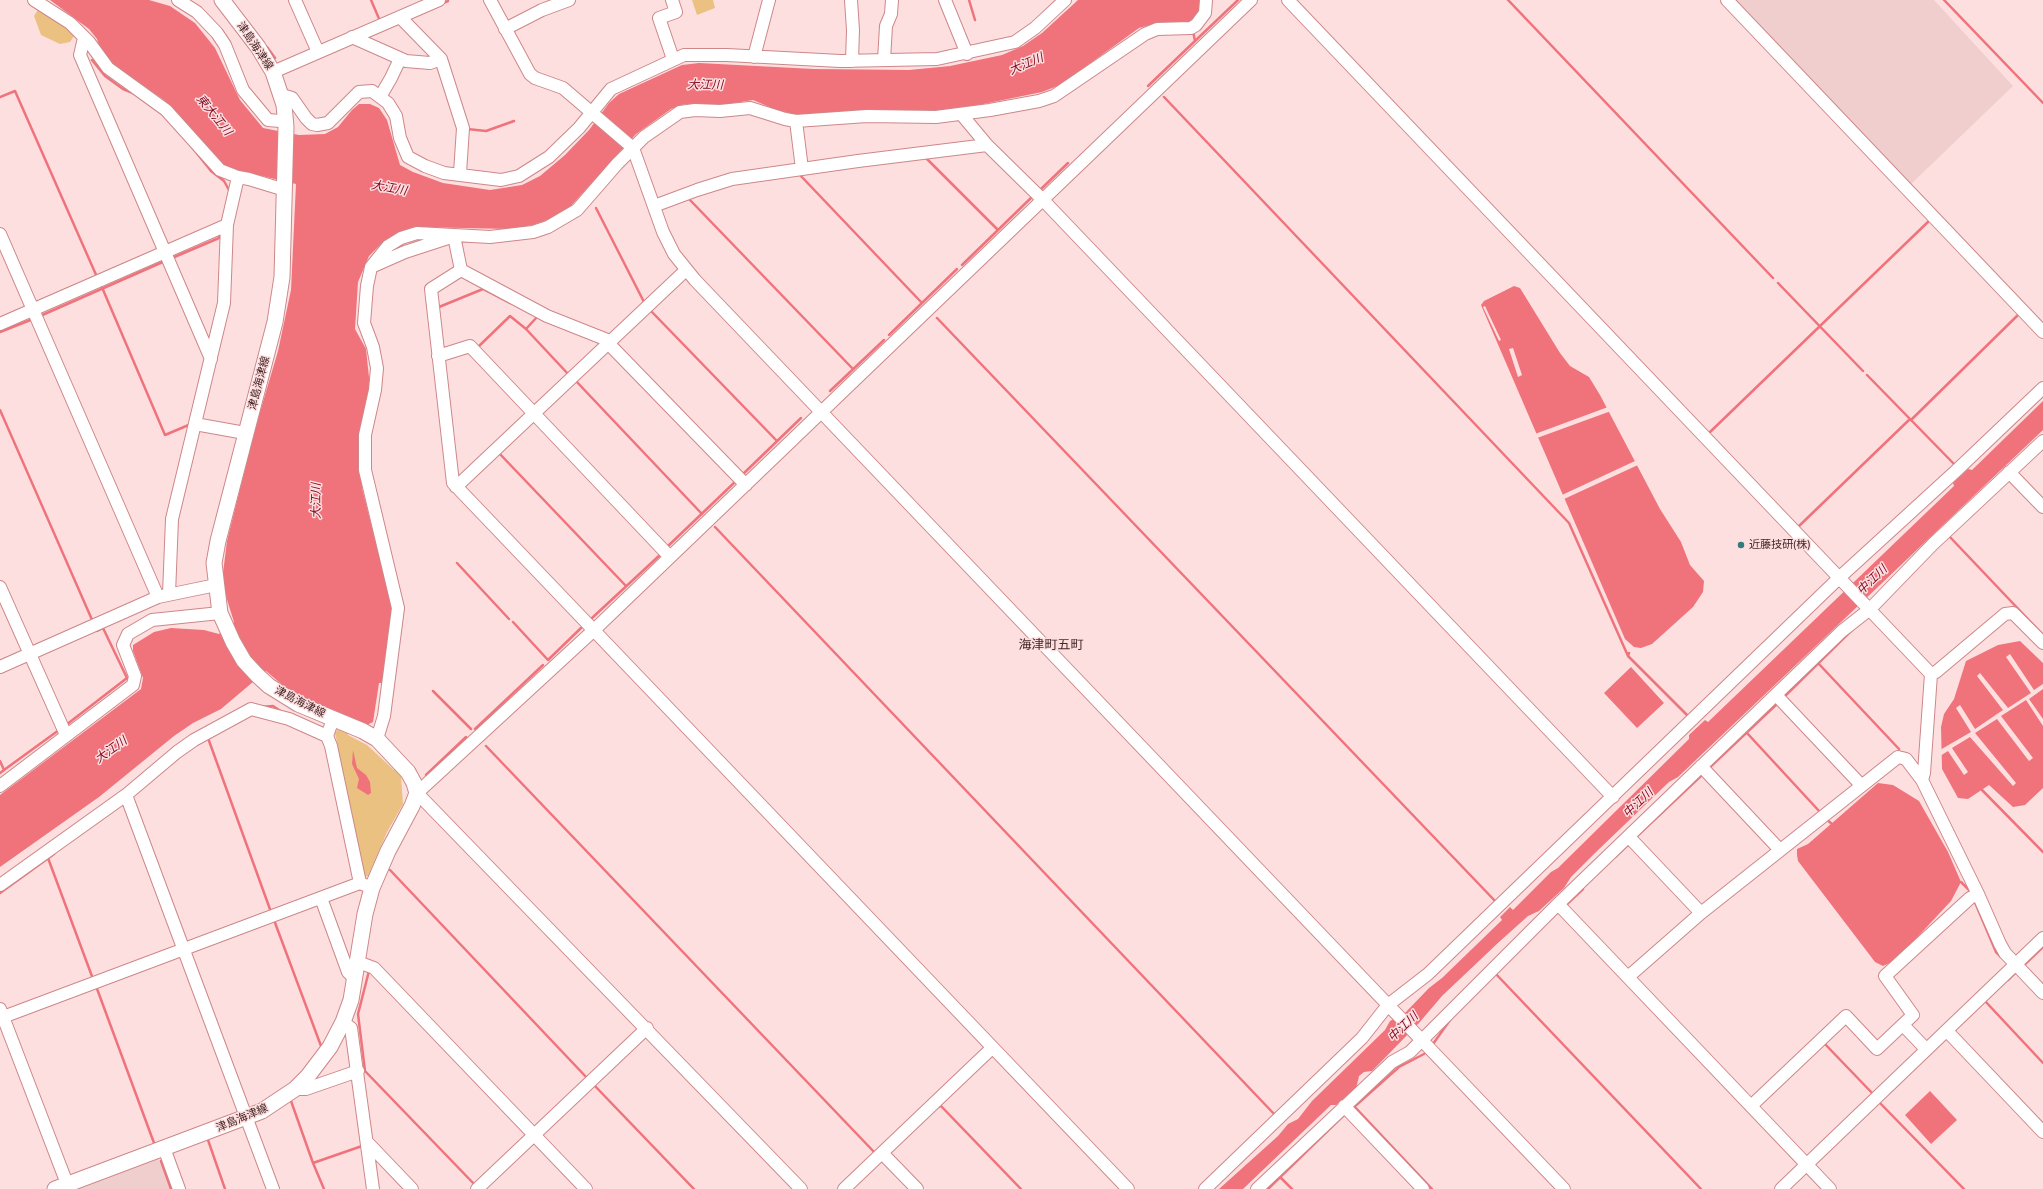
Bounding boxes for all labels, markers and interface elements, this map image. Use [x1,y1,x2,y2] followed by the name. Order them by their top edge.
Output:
[234,20,276,72] street label: 津島海津線
[1007,50,1045,78] water label: 大江川
[687,77,723,93] water label: 大江川
[193,92,235,138] water label: 東大江川
[370,178,408,198] water label: 大江川
[246,355,272,411] street label: 津島海津線
[309,483,323,519] water label: 大江川
[1749,538,1811,552] place label: 近藤技研(株)
[1736,540,1746,550] marker: 近藤技研(株)
[1854,562,1890,598] water label: 中江川
[1019,637,1083,653] district label: 海津町五町
[273,684,327,720] street label: 津島海津線
[92,734,130,766] water label: 大江川
[1620,785,1656,821] water label: 中江川
[1385,1009,1421,1045] water label: 中江川
[214,1101,270,1135] street label: 津島海津線

